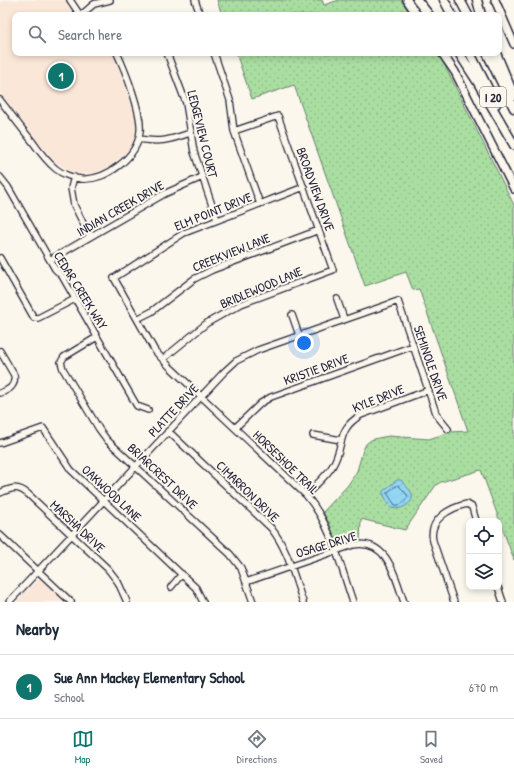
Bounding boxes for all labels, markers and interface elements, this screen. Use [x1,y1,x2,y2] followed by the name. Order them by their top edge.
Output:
[12,12,502,56] search box
[26,23,48,45] icon: search
[58,24,122,45] text: Search here
[48,61,74,91] pin: 1
[480,87,506,107] road number: I 20
[183,88,223,180] street label: LEDGEVIEW COURT
[293,145,340,233] street label: BROADVIEW DRIVE
[73,176,167,240] street label: INDIAN CREEK DRIVE
[172,187,255,235] street label: ELM POINT DRIVE
[189,228,273,276] street label: CREEKVIEW LANE
[50,248,112,333] street label: CEDAR CREEK WAY
[217,261,305,312] street label: BRIDLEWOOD LANE
[410,323,452,403] street label: SEMINOLE DRIVE
[294,333,314,353] your location
[281,349,351,389] street label: KRISTIE DRIVE
[144,379,202,440] street label: PLATTE DRIVE
[349,379,407,417] street label: KYLE DRIVE
[249,426,323,498] street label: HORSESHOE TRAIL
[124,439,202,513] street label: BRIARCREST DRIVE
[212,456,284,526] street label: CIMARRON DRIVE
[78,461,146,526] street label: OAKWOOD LANE
[46,496,110,556] street label: MARSHA DRIVE
[466,518,502,590] map controls
[466,518,502,554] button: locate
[293,526,359,562] street label: OSAGE DRIVE
[466,554,502,590] button: layers
[16,617,59,640] text: Nearby
[54,667,245,688] text: Sue Ann Mackey Elementary School
[27,678,31,696] text: 1
[469,678,498,696] text: 670 m
[54,688,84,706] text: School
[72,728,94,766] tab: Map
[237,728,277,766] tab: Directions
[420,728,442,766] tab: Saved

